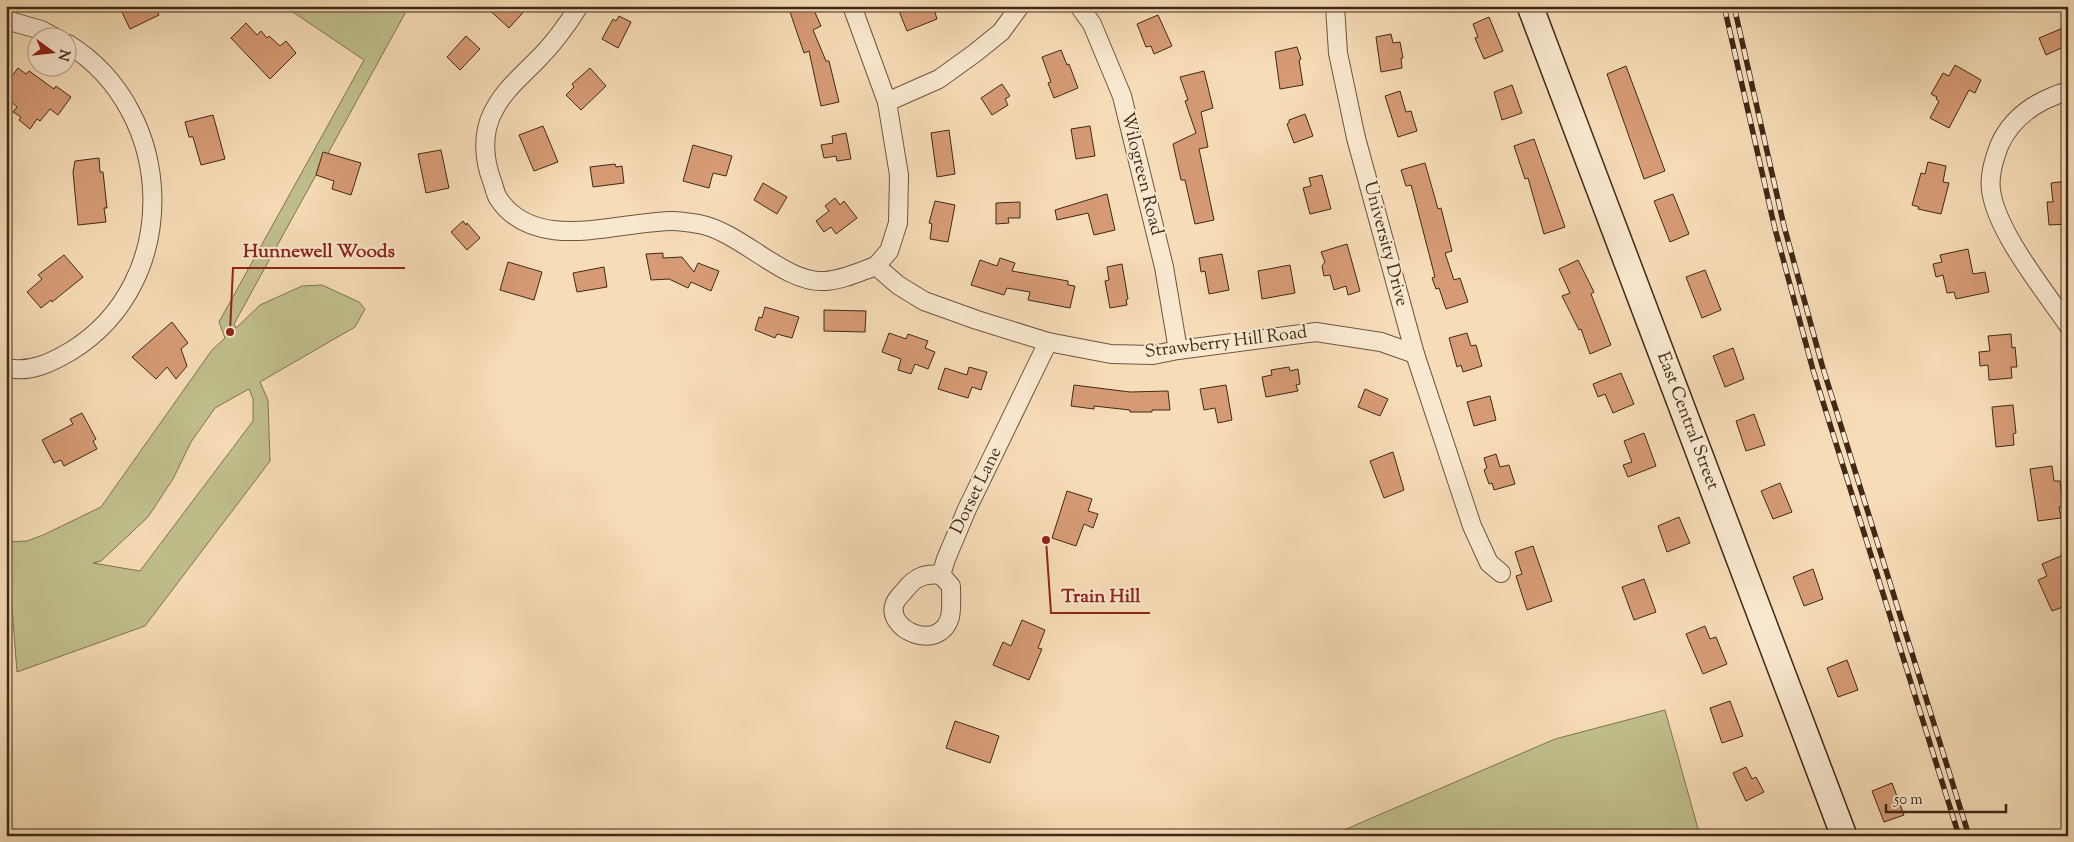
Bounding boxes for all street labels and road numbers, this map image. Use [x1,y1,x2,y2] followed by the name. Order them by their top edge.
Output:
[1113,110,1169,238] street label: Wilogreen Road
[1356,178,1414,310] street label: University Drive
[1143,320,1309,366] street label: Strawberry Hill Road
[1649,349,1725,494] street label: East Central Street
[945,443,1009,539] street label: Dorset Lane

